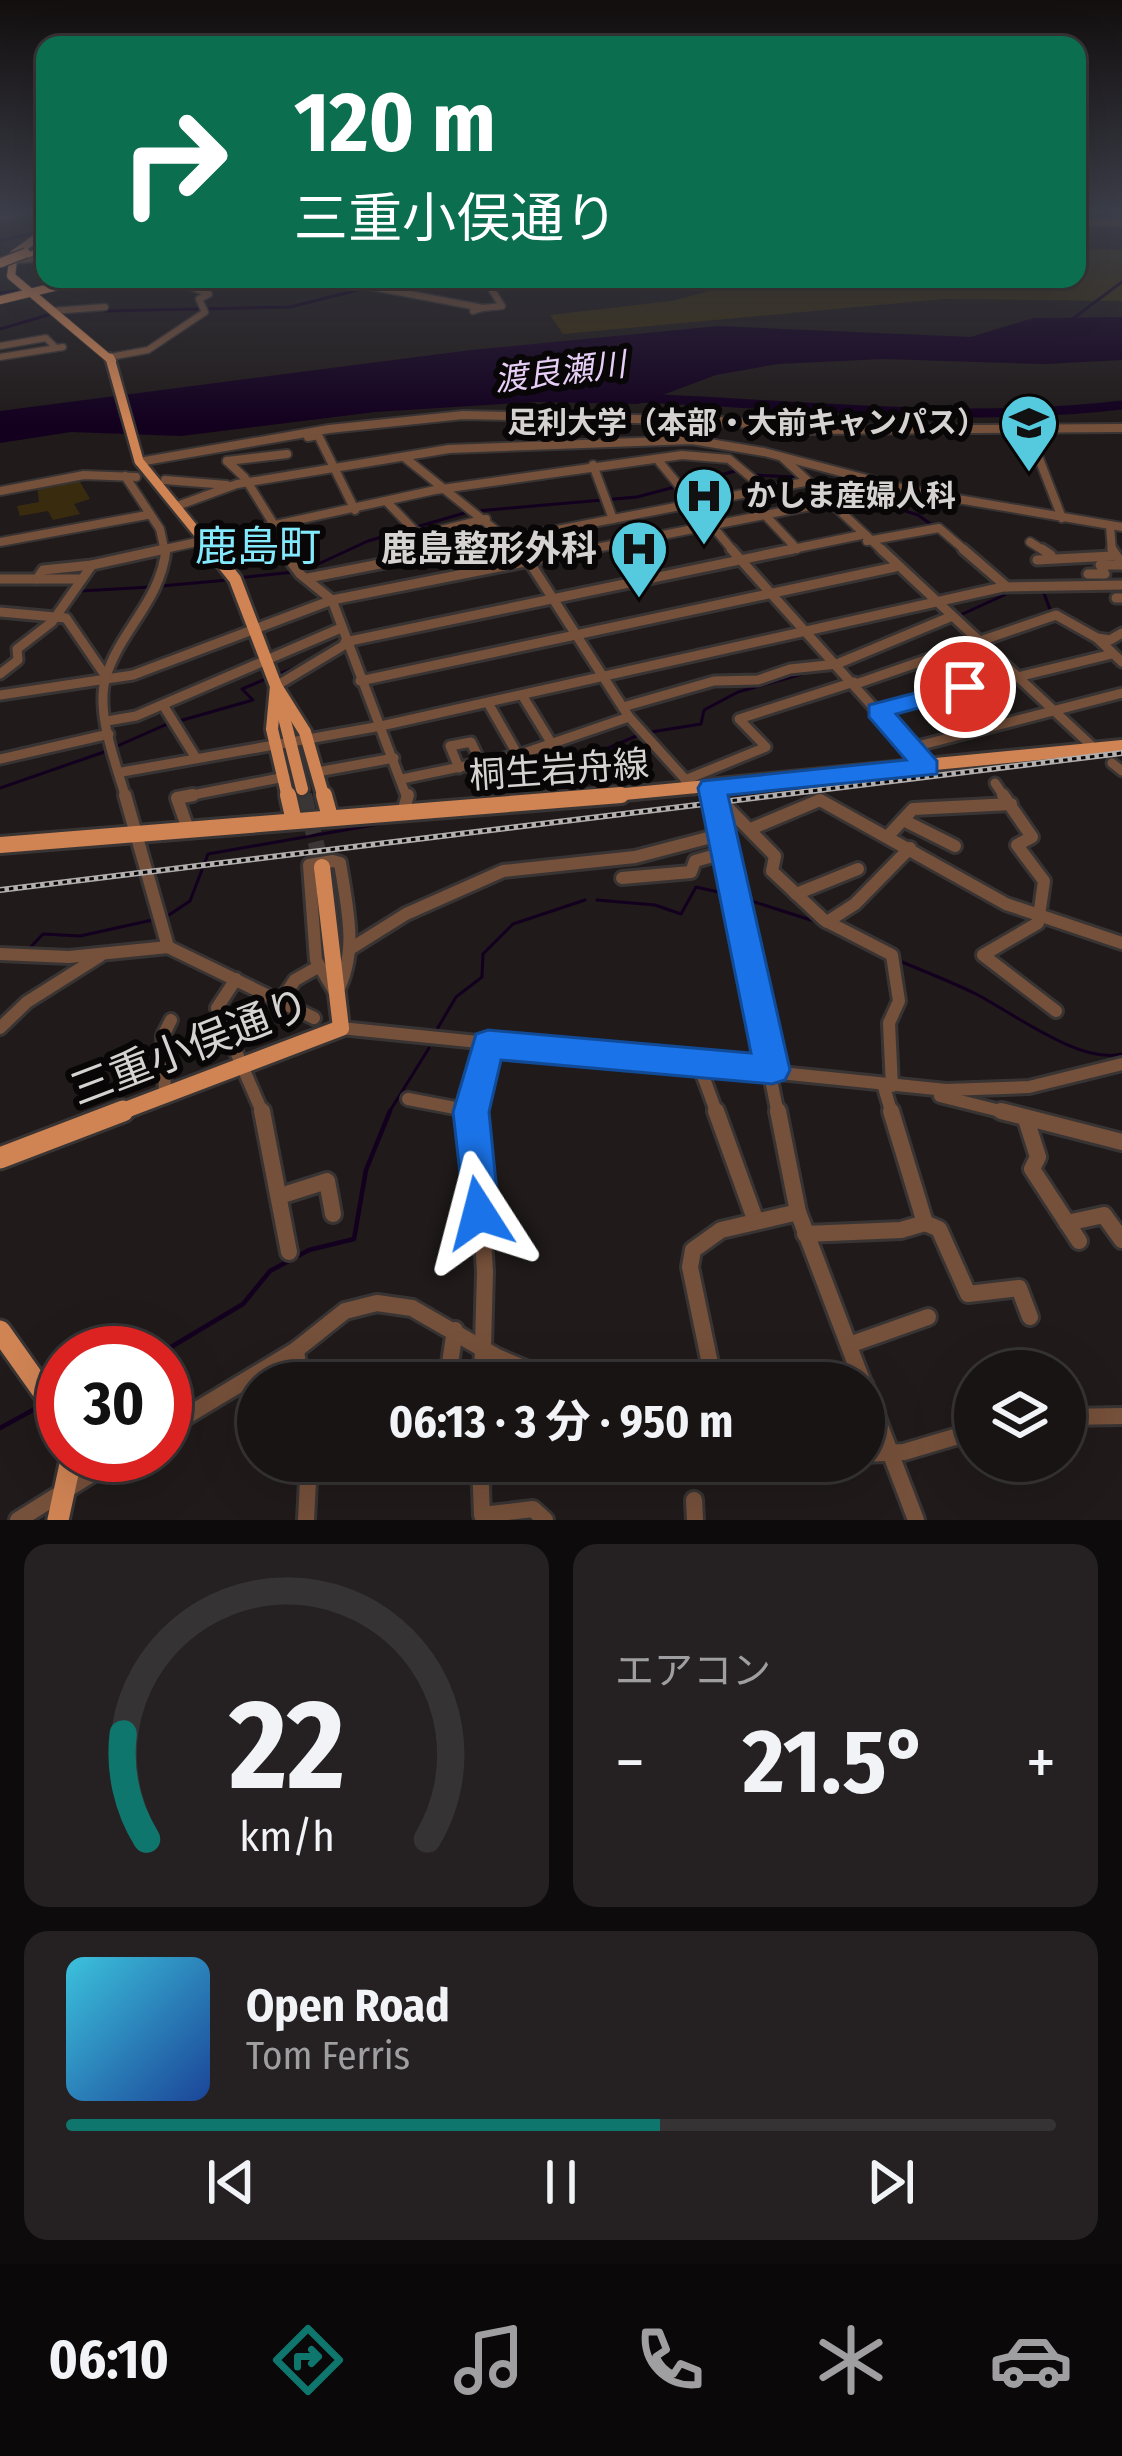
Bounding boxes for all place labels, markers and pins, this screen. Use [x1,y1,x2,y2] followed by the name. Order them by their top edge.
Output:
[998,392,1060,474] school or university icon: 足利大学（本部・大前キャンパス）
[507,405,987,441] place label: 足利大学（本部・大前キャンパス）
[673,465,735,547] hospital icon: かしま産婦人科
[746,478,956,514] place label: かしま産婦人科
[608,518,670,600] hospital icon: 鹿島整形外科
[381,527,597,571] place label: 鹿島整形外科
[914,636,1016,738] pin

